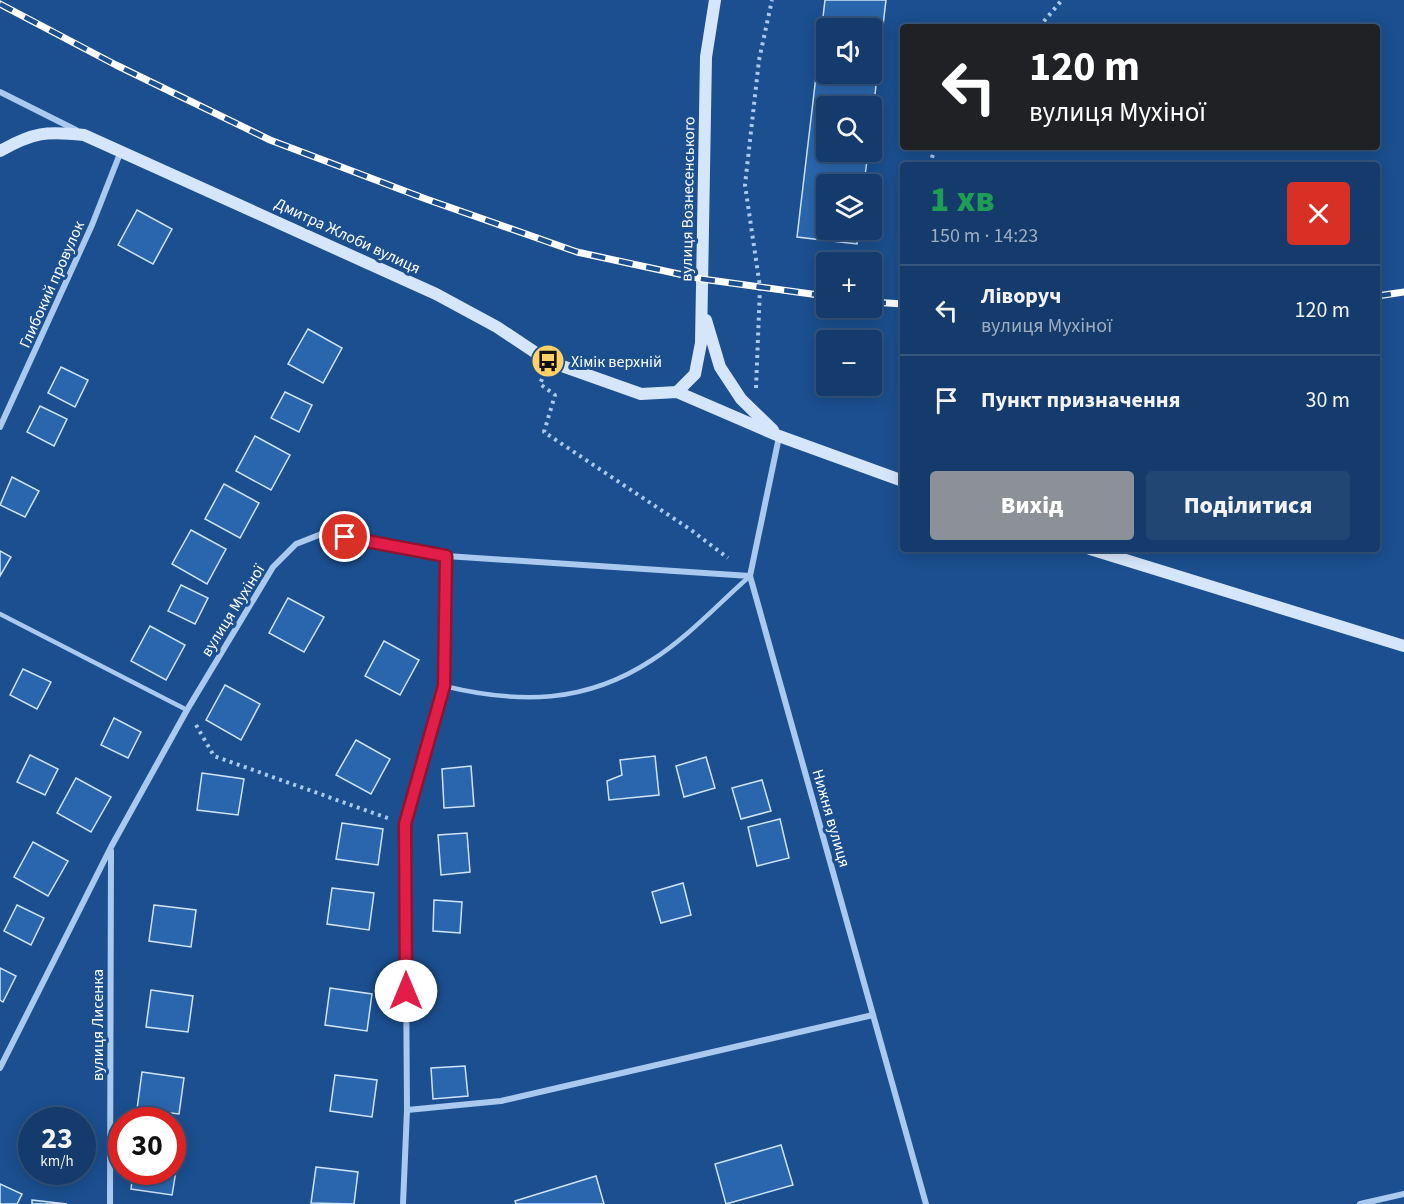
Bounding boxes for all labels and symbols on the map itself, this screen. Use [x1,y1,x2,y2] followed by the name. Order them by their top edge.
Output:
[676,116,700,282] street label: вулиця Вознесенського
[271,192,424,279] street label: Дмитра Жлоби вулиця
[14,217,90,352] street label: Глибокий провулок
[530,343,566,379] bus stop icon: Хімік верхній
[571,351,662,373] place label: Хімік верхній
[319,511,370,562] pin
[196,559,271,661] street label: вулиця Мухіної
[807,767,856,870] street label: Нижня вулиця
[374,959,438,1023] position arrow
[87,969,109,1081] street label: вулиця Лисенка
[108,1107,186,1185] speed limit sign: 30

